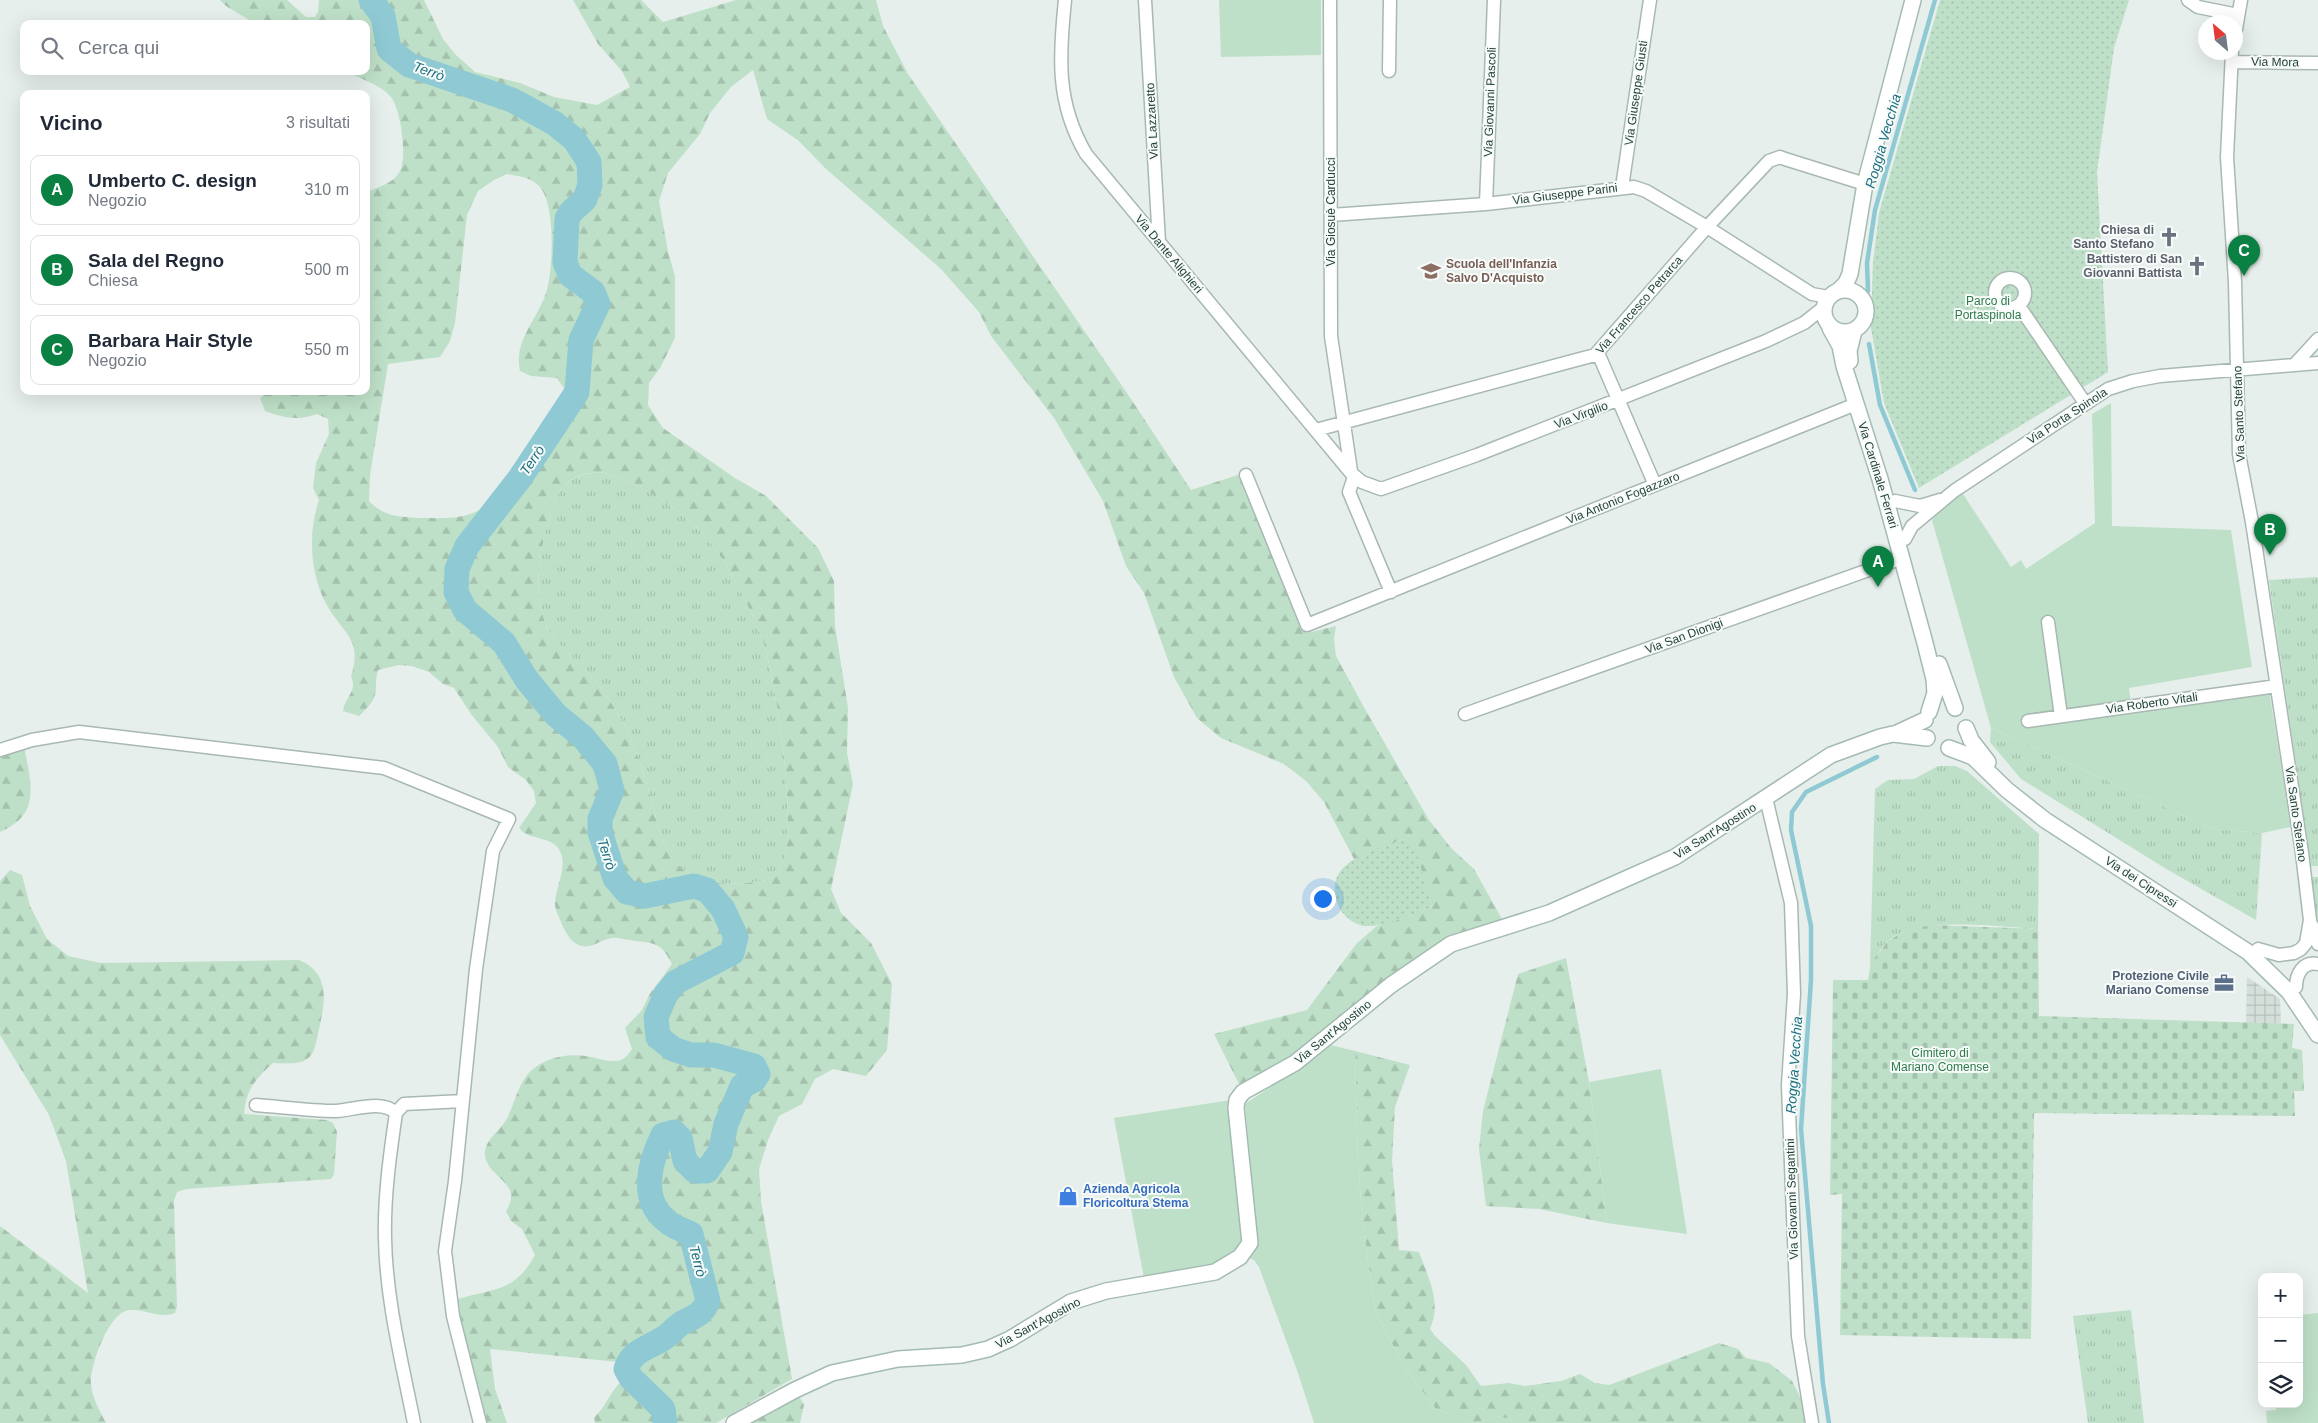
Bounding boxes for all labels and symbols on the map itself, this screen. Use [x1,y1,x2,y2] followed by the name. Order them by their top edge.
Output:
[2198,15,2243,60] north arrow
[1622,40,1650,146] street label: Via Giuseppe Giusti
[1481,47,1499,157] street label: Via Giovanni Pascoli
[2251,55,2299,69] street label: Via Mora
[411,58,447,84] water label: Terrò
[1143,82,1161,160] street label: Via Lazzaretto
[1862,92,1904,190] water label: Roggia Vecchia
[1324,157,1338,267] street label: Via Giosuè Carducci
[1512,181,1618,207] street label: Via Giuseppe Parini
[1132,212,1206,296] street label: Via Dante Alighieri
[2073,223,2154,251] place label: Chiesa di Santo Stefano
[2158,226,2180,248] church icon: Chiesa di Santo Stefano
[2228,235,2260,276] pin: C
[2083,252,2182,280] place label: Battistero di San Giovanni Battista
[1593,253,1686,357] street label: Via Francesco Petrarca
[2186,255,2208,277] church icon: Battistero di San Giovanni Battista
[1446,257,1557,285] place label: Scuola dell'Infanzia Salvo D'Acquisto
[1420,260,1442,282] school or university icon: Scuola dell'Infanzia Salvo D'Acquisto
[1955,294,2022,322] park label: Parco di Portaspinola
[2230,365,2248,462] street label: Via Santo Stefano
[2024,385,2110,447] street label: Via Porta Spinola
[1552,398,1610,432] street label: Via Virgilio
[1855,420,1901,530] street label: Via Cardinale Ferrari
[516,442,548,478] water label: Terrò
[1565,469,1682,527] street label: Via Antonio Fogazzaro
[2254,514,2286,555] pin: B
[1862,546,1894,587] pin: A
[1643,615,1725,657] street label: Via San Dionigi
[2105,690,2199,716] street label: Via Roberto Vitali
[2282,765,2310,863] street label: Via Santo Stefano
[1671,800,1759,862] street label: Via Sant'Agostino
[594,836,620,872] water label: Terrò
[2102,853,2180,911] street label: Via dei Cipressi
[1310,886,1336,912] your location
[2106,969,2209,997] place label: Protezione Civile Mariano Comense
[2213,972,2235,994] office icon: Protezione Civile Mariano Comense
[1292,997,1374,1067] street label: Via Sant'Agostino
[1783,1016,1805,1114] water label: Roggia Vecchia
[1891,1046,1989,1074] park label: Cimitero di Mariano Comense
[1783,1138,1801,1260] street label: Via Giovanni Segantini
[1083,1182,1189,1210] place label: Azienda Agricola Floricoltura Stema
[1057,1185,1079,1207] shop icon: Azienda Agricola Floricoltura Stema
[686,1243,710,1279] water label: Terrò
[993,1295,1083,1351] street label: Via Sant'Agostino

